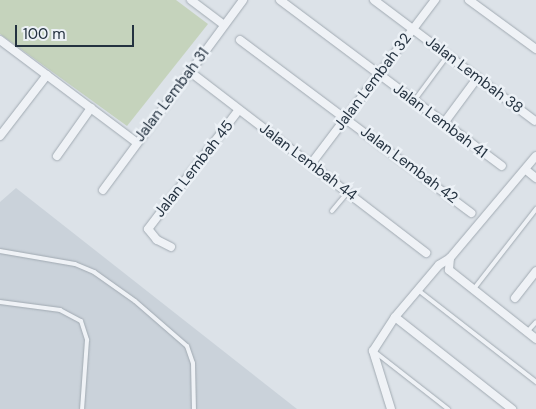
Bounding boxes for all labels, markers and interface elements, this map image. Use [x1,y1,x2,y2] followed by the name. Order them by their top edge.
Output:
[18,15,136,47] scale bar
[23,24,66,44] text: 100 m
[331,30,415,134] street label: Jalan Lembah 32
[422,32,526,118] street label: Jalan Lembah 38
[131,45,213,145] street label: Jalan Lembah 31
[389,80,491,162] street label: Jalan Lembah 41
[151,117,237,221] street label: Jalan Lembah 45
[256,119,360,205] street label: Jalan Lembah 44
[357,123,461,207] street label: Jalan Lembah 42

